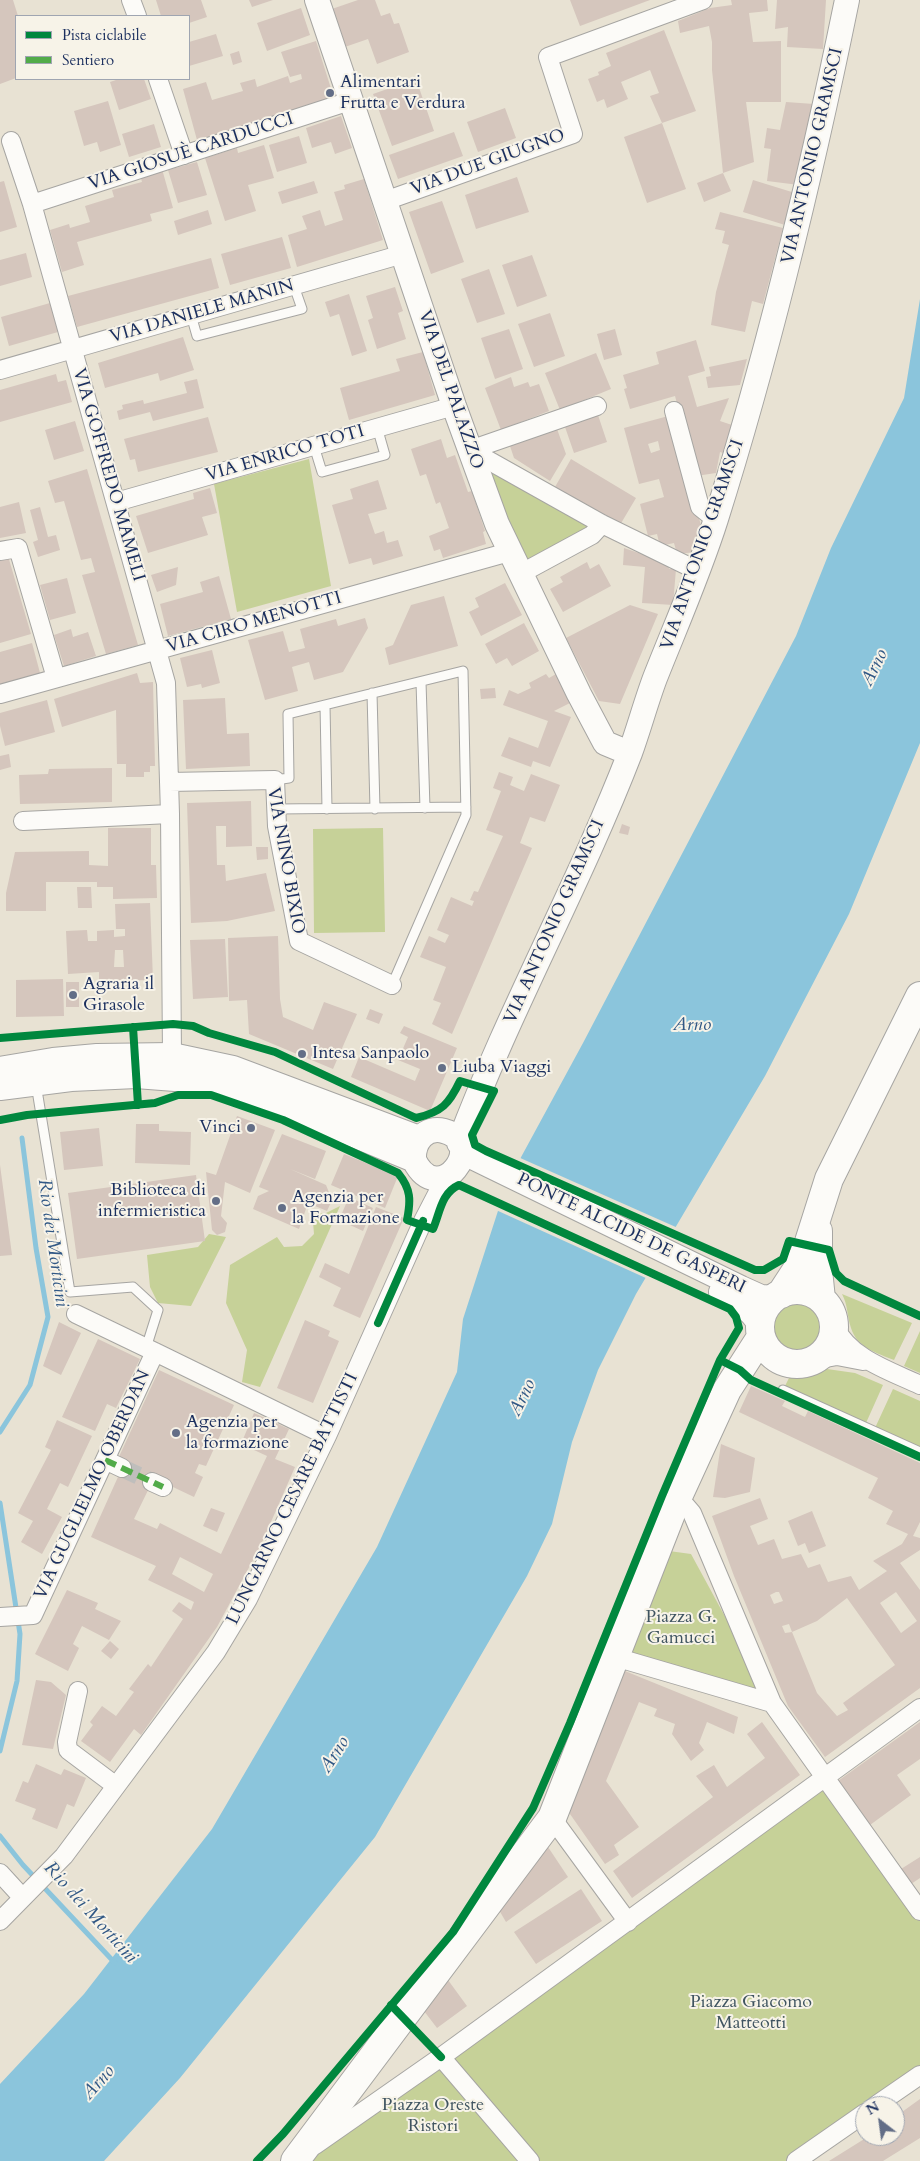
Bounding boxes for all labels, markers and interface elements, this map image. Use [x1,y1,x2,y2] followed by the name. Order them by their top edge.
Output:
[15,15,190,80] legend
[62,25,146,45] text: Pista ciclabile
[778,46,848,266] street label: VIA ANTONIO GRAMSCI
[62,50,114,70] text: Sentiero
[340,72,465,115] place label: Alimentari Frutta e Verdura
[324,87,336,99] marker: Alimentari Frutta e Verdura
[86,109,296,195] street label: VIA GIOSUÈ CARDUCCI
[408,125,568,201] street label: VIA DUE GIUGNO
[107,275,297,349] street label: VIA DANIELE MANIN
[413,308,487,472] street label: VIA DEL PALAZZO
[67,366,149,584] street label: VIA GOFFREDO MAMELI
[203,421,367,487] street label: VIA ENRICO TOTI
[657,437,749,653] street label: VIA ANTONIO GRAMSCI
[164,588,344,658] street label: VIA CIRO MENOTTI
[856,646,894,690] water label: Arno
[261,786,309,936] street label: VIA NINO BIXIO
[500,817,610,1027] street label: VIA ANTONIO GRAMSCI
[83,974,154,1016] place label: Agraria il Girasole
[67,989,79,1001] marker: Agraria il Girasole
[673,1015,711,1037] water label: Arno
[312,1043,429,1065] place label: Intesa Sanpaolo
[296,1048,308,1060] marker: Intesa Sanpaolo
[452,1057,551,1079] place label: Liuba Viaggi
[436,1062,448,1074] marker: Liuba Viaggi
[199,1117,241,1139] place label: Vinci
[245,1122,257,1134] marker: Vinci
[513,1169,749,1299] street label: PONTE ALCIDE DE GASPERI
[32,1177,72,1309] water label: Rio dei Morticini
[98,1180,206,1222] place label: Biblioteca di infermieristica
[292,1187,400,1230] place label: Agenzia per la Formazione
[210,1195,222,1207] marker: Biblioteca di infermieristica
[276,1202,288,1214] marker: Agenzia per la Formazione
[30,1367,156,1603] street label: VIA GUGLIELMO OBERDAN
[223,1370,363,1628] street label: LUNGARNO CESARE BATTISTI
[504,1376,542,1420] water label: Arno
[186,1412,289,1455] place label: Agenzia per la formazione
[170,1427,182,1439] marker: Agenzia per la formazione
[646,1607,716,1650] park label: Piazza G. Gamucci
[315,1733,355,1777] water label: Arno
[38,1857,142,1969] water label: Rio dei Morticini
[690,1992,812,2035] park label: Piazza Giacomo Matteotti
[78,2061,120,2105] water label: Arno
[382,2095,484,2138] park label: Piazza Oreste Ristori
[855,2096,905,2146] north arrow
[863,2097,883,2120] text: N

